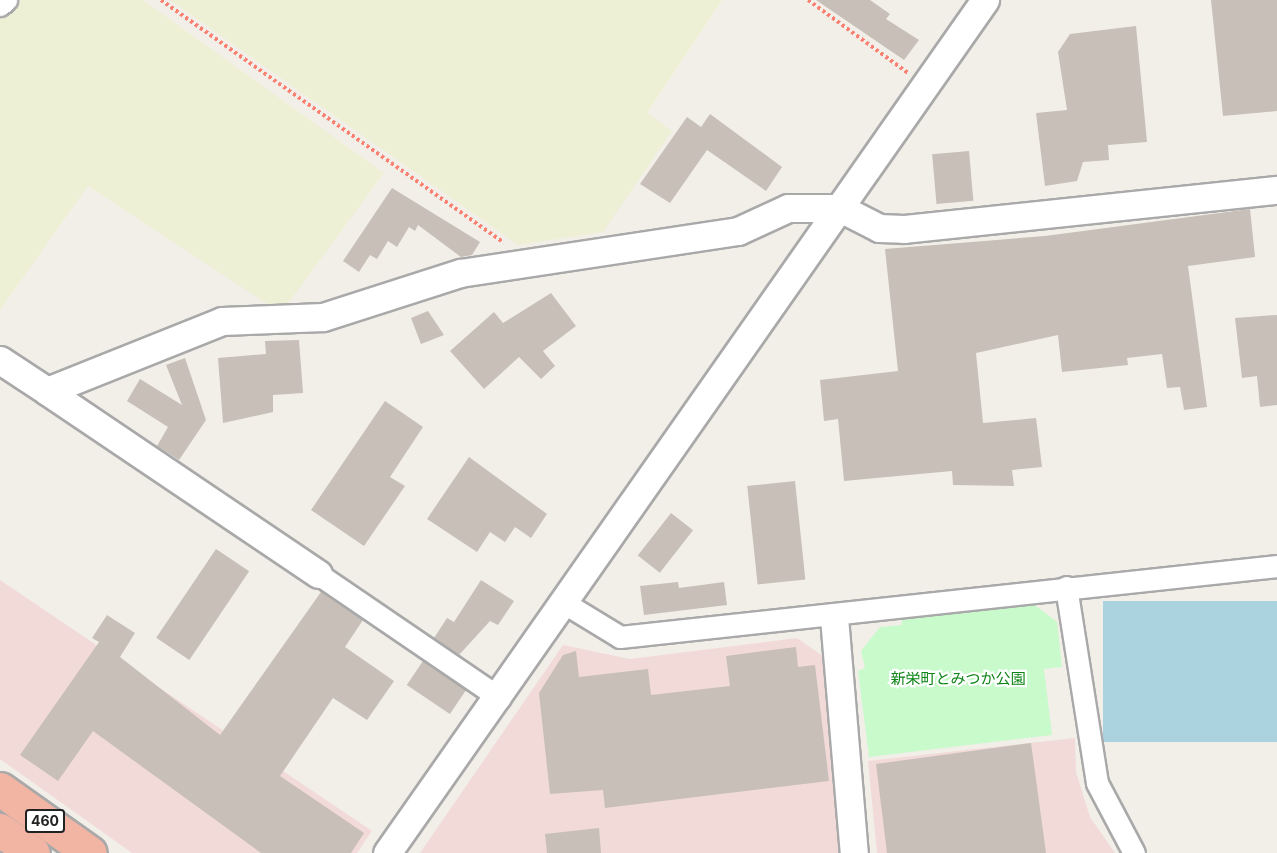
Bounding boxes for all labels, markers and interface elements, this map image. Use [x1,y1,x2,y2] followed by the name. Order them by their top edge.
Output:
[891,670,1025,688] park label: 新栄町とみつか公園
[24,810,66,832] road number: 460

